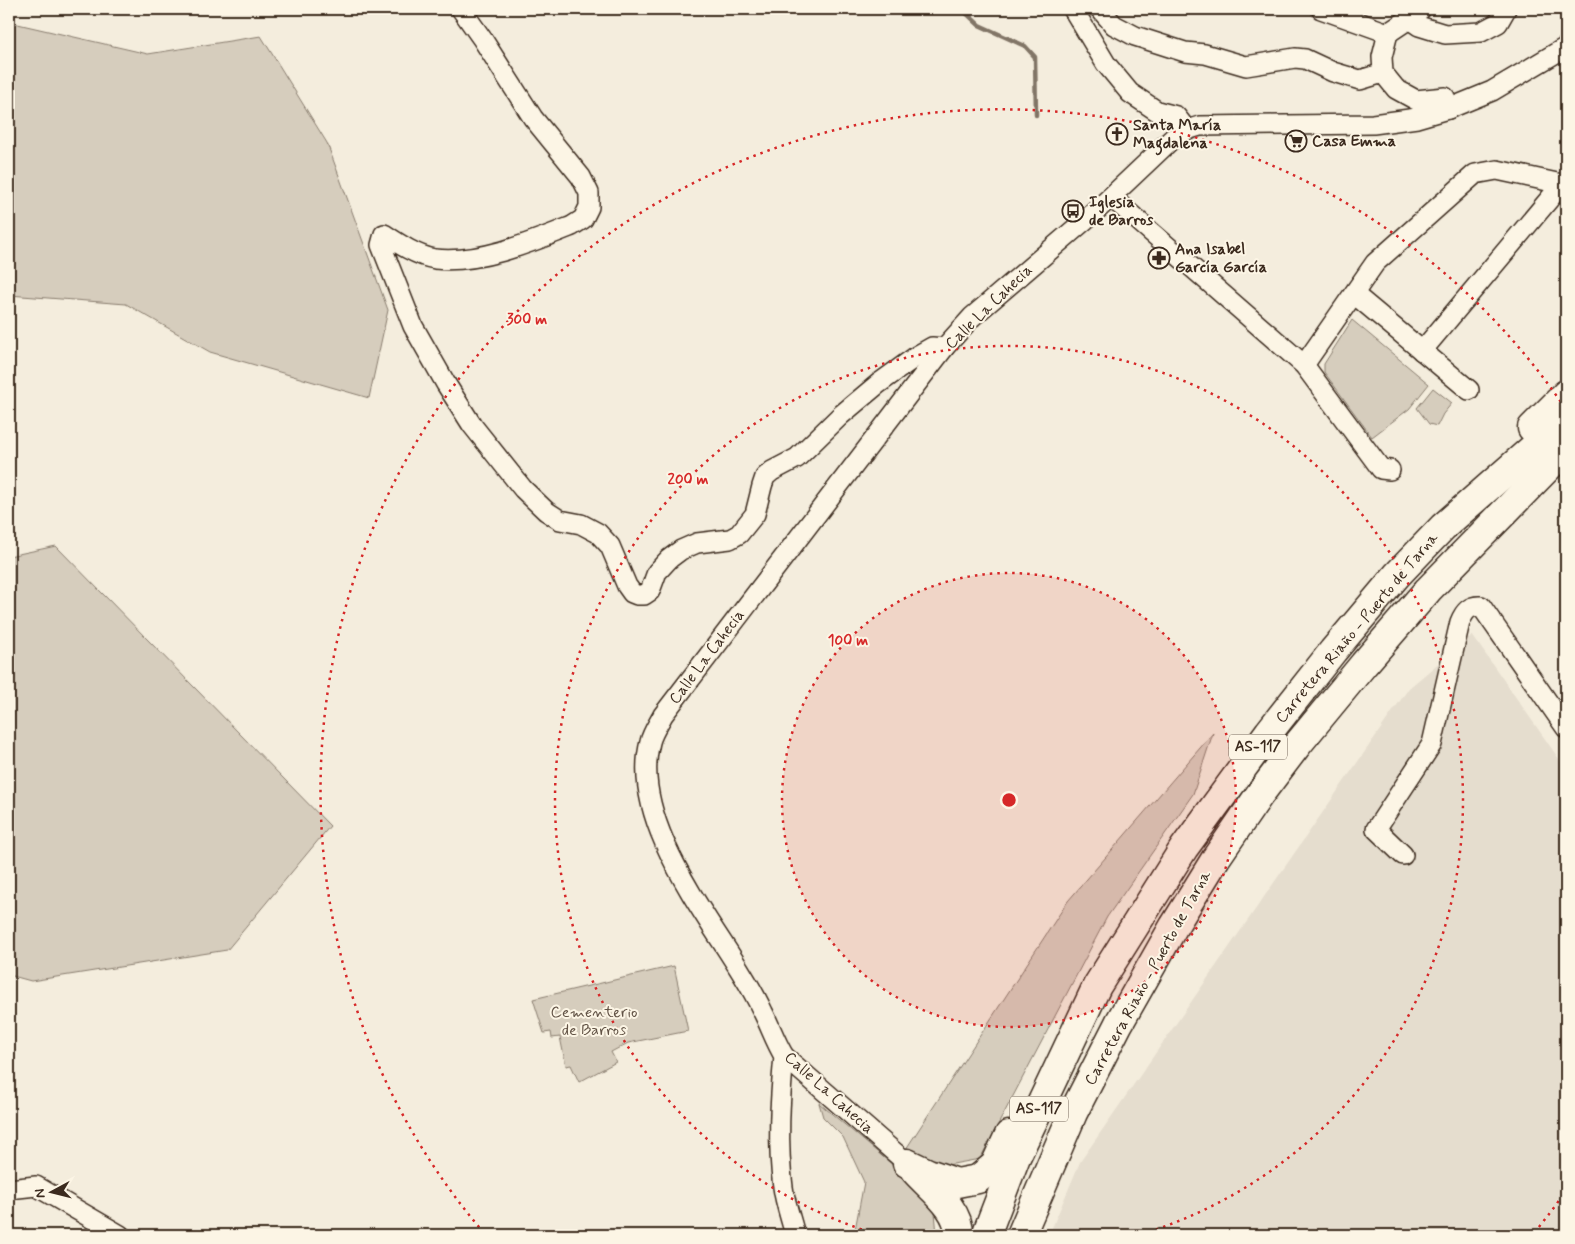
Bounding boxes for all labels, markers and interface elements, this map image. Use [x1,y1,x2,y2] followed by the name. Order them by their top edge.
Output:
[1133,115,1221,156] place label: Santa María Magdalena
[1105,122,1129,146] church icon: Santa María Magdalena
[1284,129,1308,153] supermarket icon: Casa Emma
[1312,131,1396,152] place label: Casa Emma
[1089,192,1154,231] place label: Iglesia de Barros
[1061,199,1085,223] bus stop icon: Iglesia de Barros
[1175,239,1267,278] place label: Ana Isabel García García
[1147,246,1171,270] pharmacy icon: Ana Isabel García García
[941,260,1037,354] street label: Calle La Cahecia
[507,310,547,330] text: 300 m
[668,470,709,490] text: 200 m
[1271,528,1443,728] street label: Carretera Riaño - Puerto de Tarna
[664,605,750,709] street label: Calle La Cahecia
[828,631,868,651] text: 100 m
[1229,734,1287,760] road number: AS-117
[1000,791,1018,809] centre of rings
[1080,866,1216,1089] street label: Carretera Riaño - Puerto de Tarna
[550,1002,638,1041] park label: Cementerio de Barros
[780,1047,878,1139] street label: Calle La Cahecia
[1010,1096,1068,1122] road number: AS-117
[28,1166,78,1216] north arrow
[31,1188,50,1199] text: N

